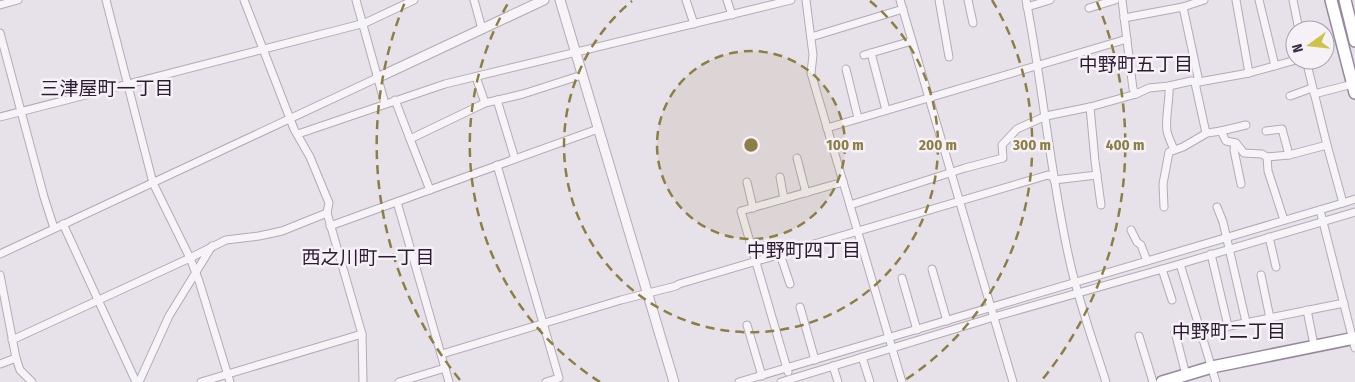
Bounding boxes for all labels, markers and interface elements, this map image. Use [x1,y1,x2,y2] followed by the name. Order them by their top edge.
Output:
[1285,20,1335,70] north arrow
[1289,42,1307,54] text: N
[1079,53,1193,76] district label: 中野町五丁目
[40,77,174,100] district label: 三津屋町一丁目
[742,136,760,154] centre of rings
[826,136,864,154] text: 100 m
[918,136,957,154] text: 200 m
[1012,136,1051,154] text: 300 m
[1106,136,1144,154] text: 400 m
[747,239,861,262] district label: 中野町四丁目
[301,246,435,269] district label: 西之川町一丁目
[1172,320,1286,343] district label: 中野町二丁目

